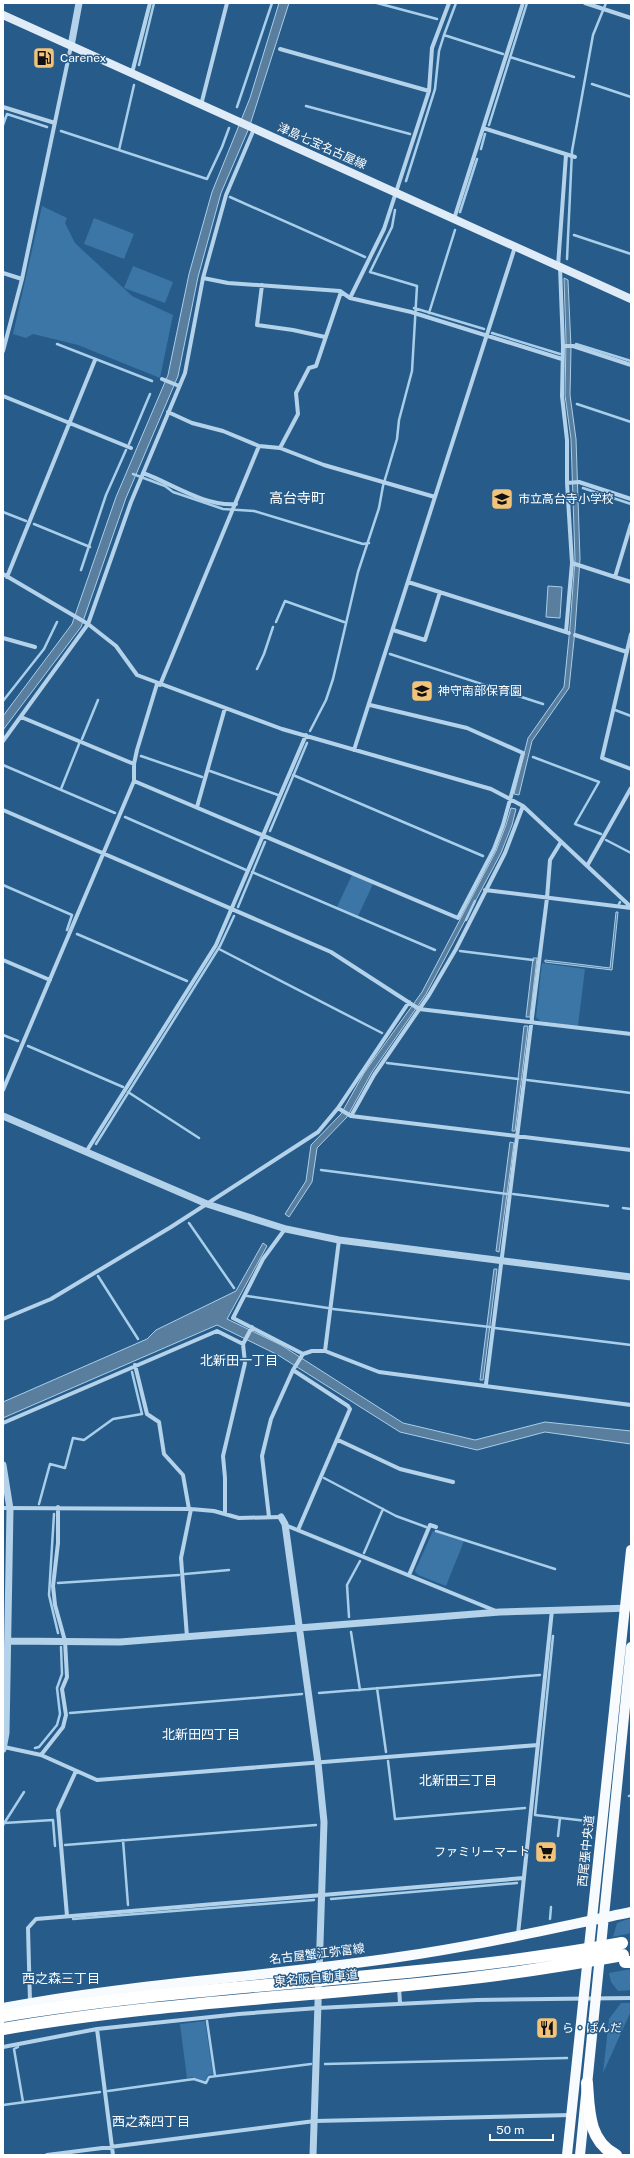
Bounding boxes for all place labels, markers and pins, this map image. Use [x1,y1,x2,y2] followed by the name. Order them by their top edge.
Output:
[31,45,57,71] fuel station icon: Carenex
[60,51,107,65] place label: Carenex
[489,486,515,512] school or university icon: 市立高台寺小学校
[518,492,614,506] place label: 市立高台寺小学校
[409,678,435,704] school or university icon: 神守南部保育園
[438,684,522,698] place label: 神守南部保育園
[533,1839,559,1865] supermarket icon: ファミリーマート
[434,1845,530,1859] place label: ファミリーマート
[534,2015,560,2041] restaurant icon: ら・ばんだ
[562,2021,622,2035] place label: ら・ばんだ

